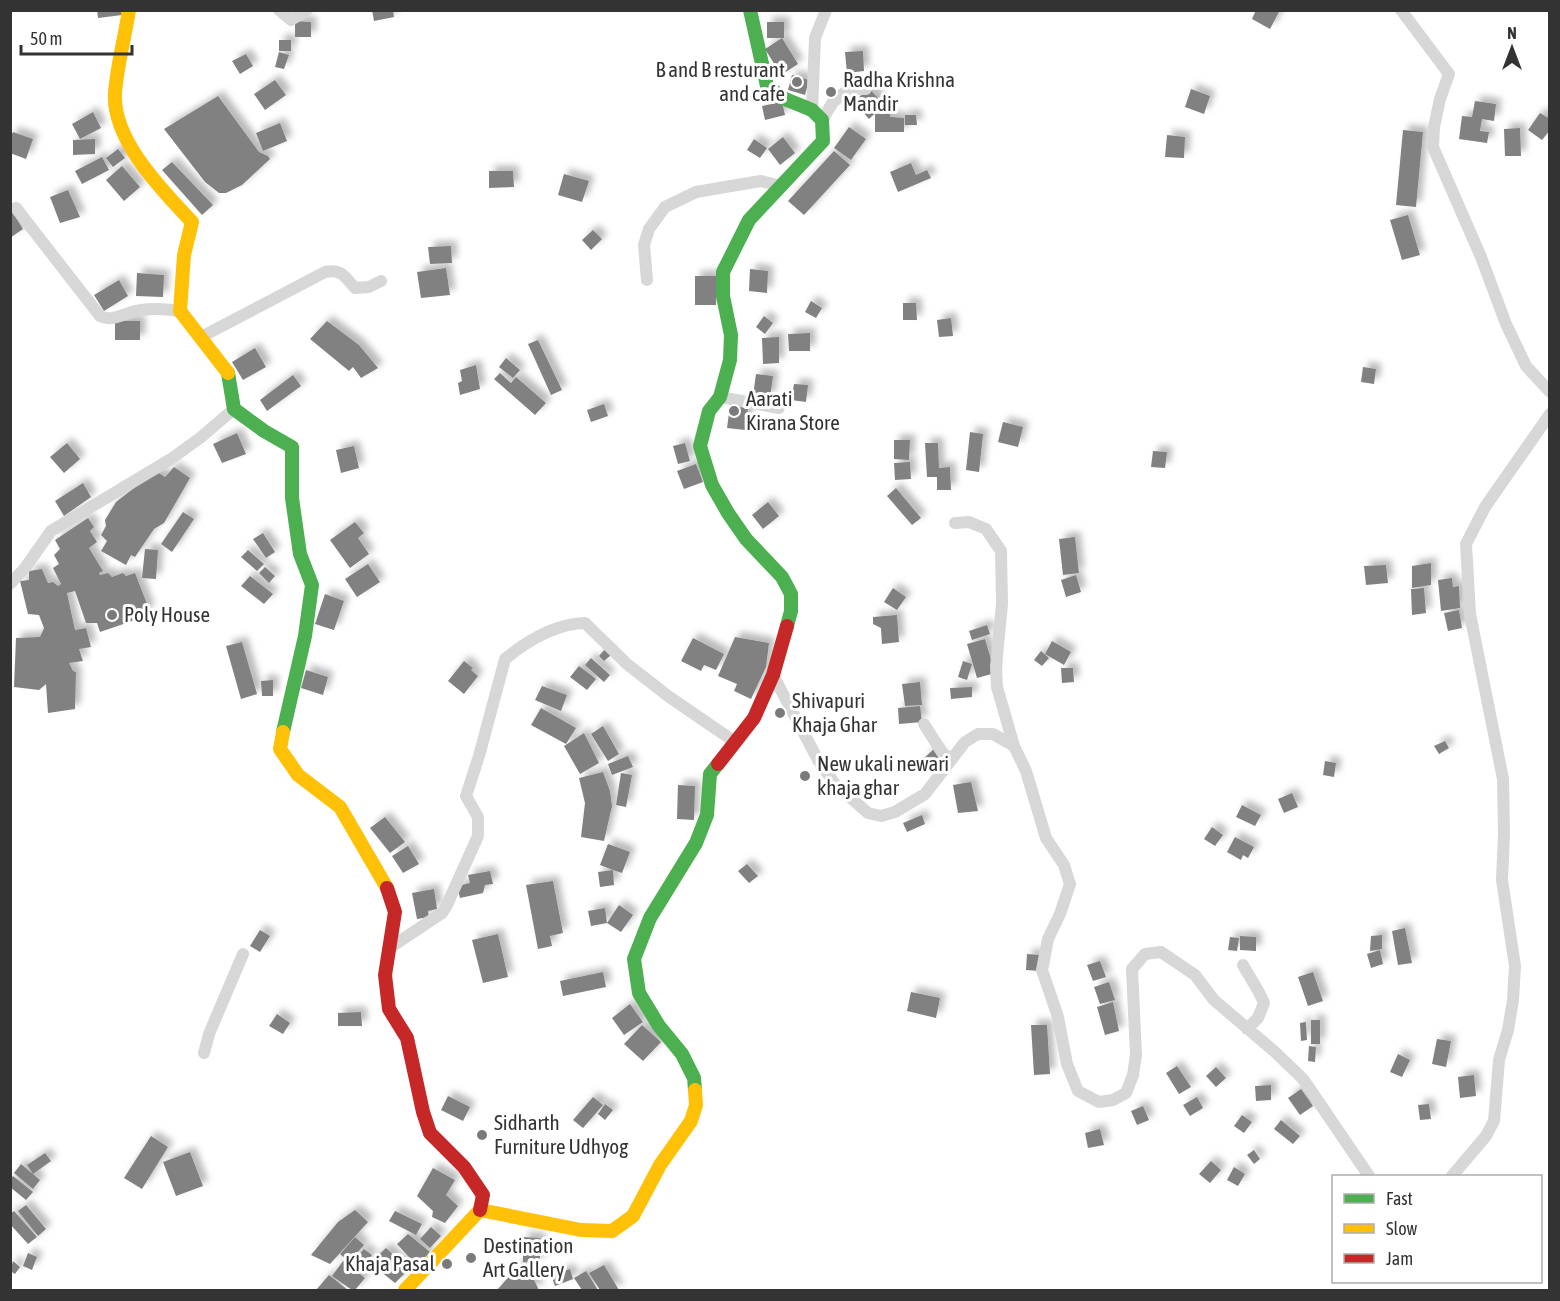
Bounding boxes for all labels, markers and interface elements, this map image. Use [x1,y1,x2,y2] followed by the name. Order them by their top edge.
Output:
[21,18,132,56] scale bar
[1482,18,1542,78] north arrow
[1507,24,1517,42] text: N
[30,28,62,49] text: 50 m
[655,57,785,105] place label: B and B resturant and cafe
[843,67,955,115] place label: Radha Krishna Mandir
[790,75,804,89] marker: B and B resturant and cafe
[824,85,838,99] marker: Radha Krishna Mandir
[746,386,840,434] place label: Aarati Kirana Store
[727,404,741,418] marker: Aarati Kirana Store
[124,602,210,626] place label: Poly House
[105,608,119,622] marker: Poly House
[792,688,878,736] place label: Shivapuri Khaja Ghar
[773,706,787,720] marker: Shivapuri Khaja Ghar
[817,751,949,799] place label: New ukali newari khaja ghar
[798,769,812,783] marker: New ukali newari khaja ghar
[494,1110,628,1158] place label: Sidharth Furniture Udhyog
[475,1128,489,1142] marker: Sidharth Furniture Udhyog
[1332,1175,1542,1283] legend
[1386,1188,1413,1209] text: Fast
[1386,1218,1417,1239] text: Slow
[483,1233,573,1281] place label: Destination Art Gallery
[1386,1248,1413,1269] text: Jam
[345,1251,435,1275] place label: Khaja Pasal
[464,1251,478,1265] marker: Destination Art Gallery
[440,1257,454,1271] marker: Khaja Pasal

